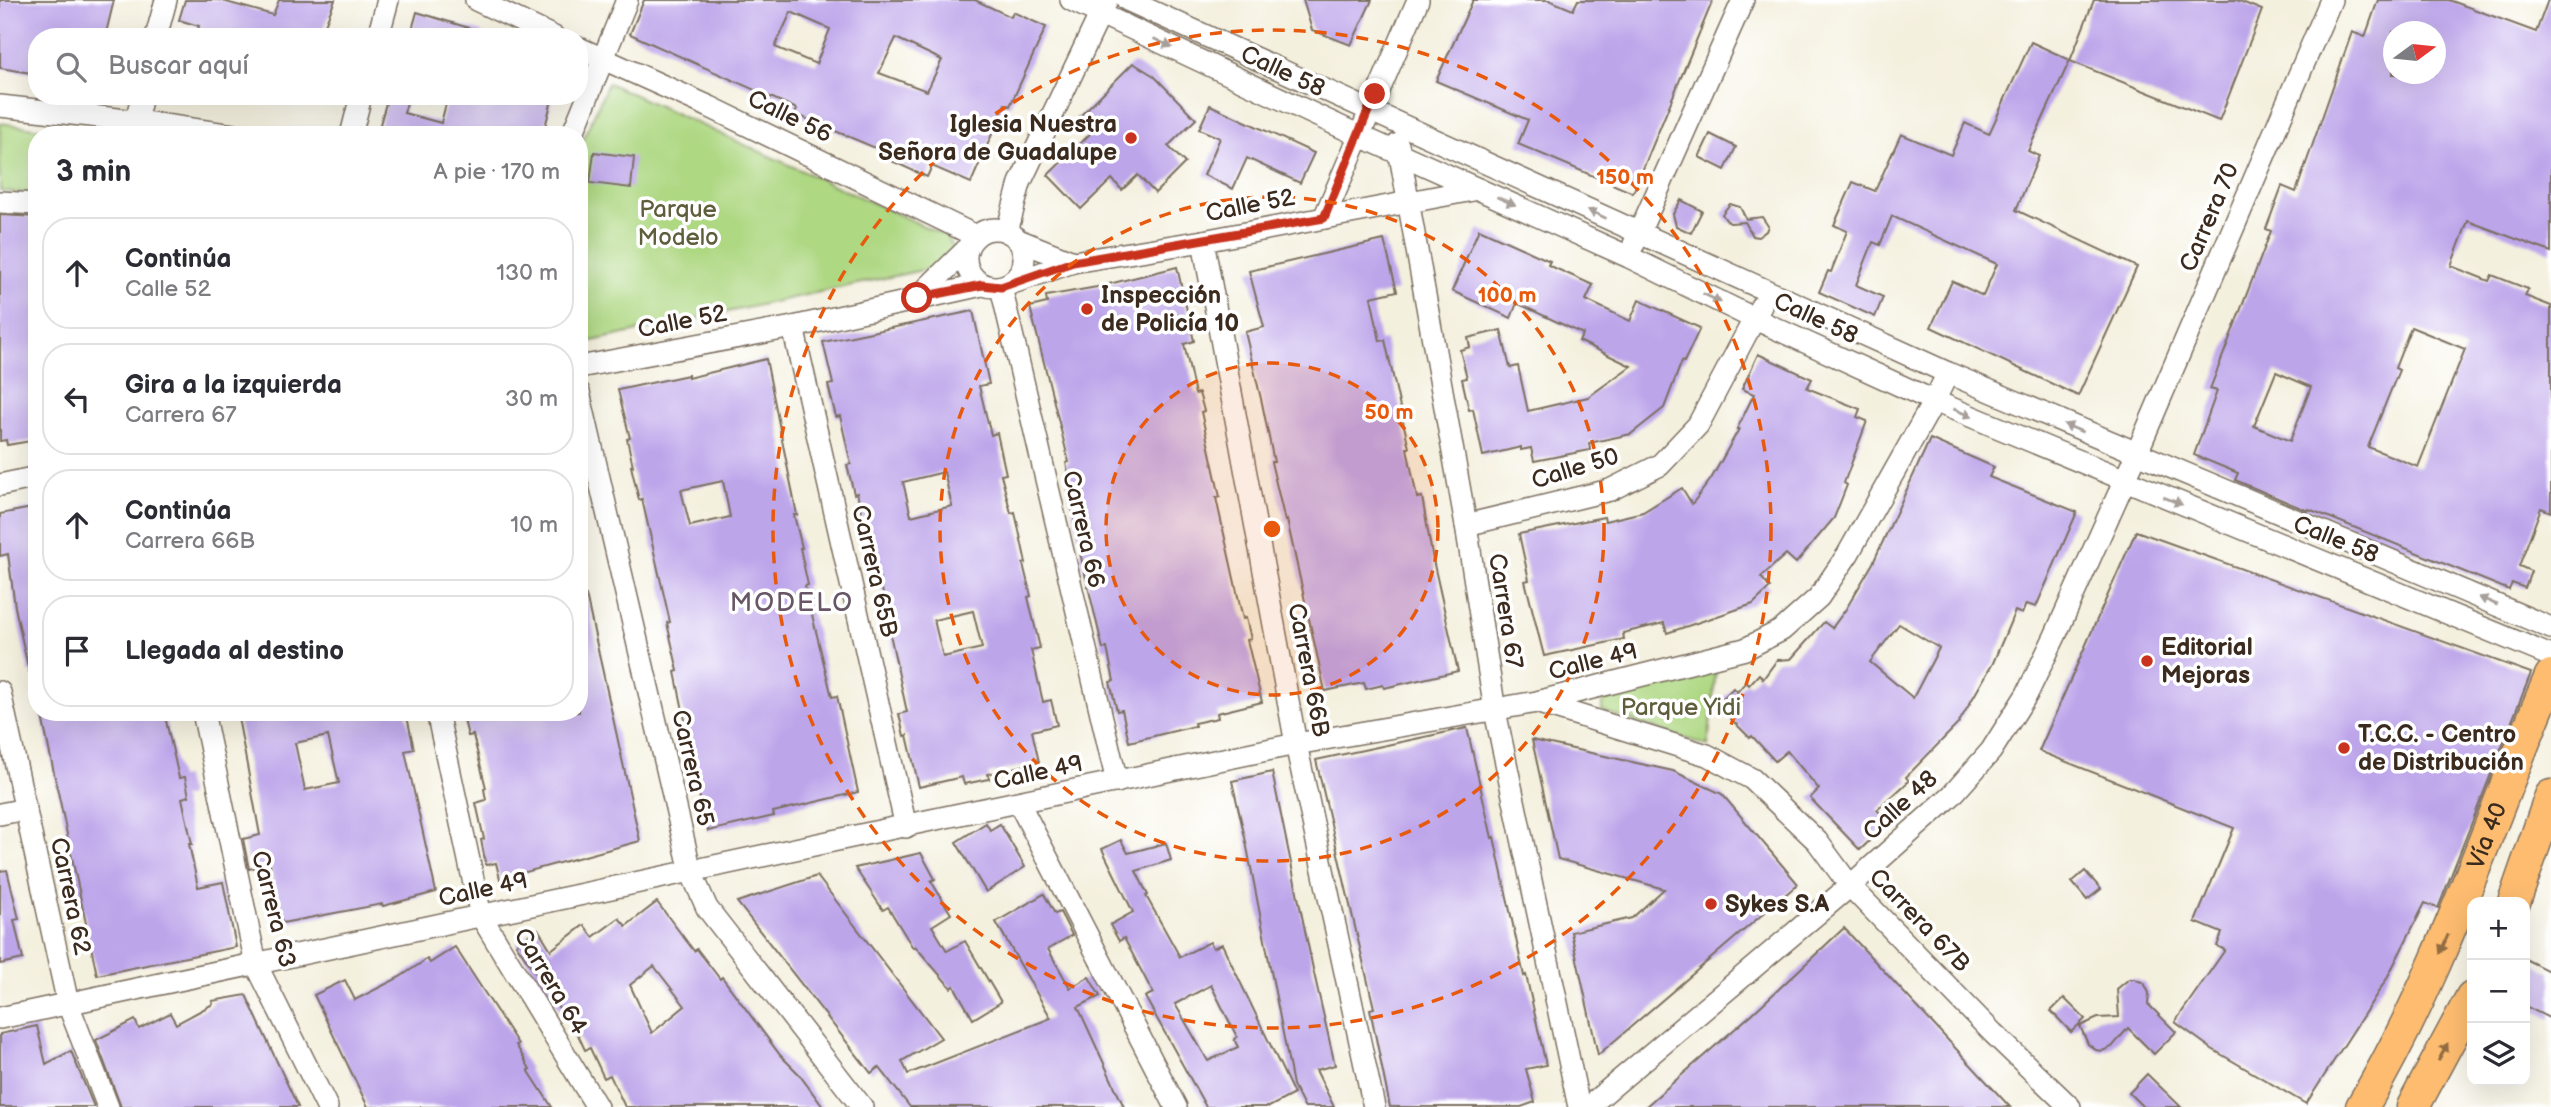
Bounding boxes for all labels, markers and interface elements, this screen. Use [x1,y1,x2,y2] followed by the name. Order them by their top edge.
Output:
[2383,21,2446,84] north arrow
[28,28,588,105] search box
[1153,37,1173,49] one-way arrow
[1236,39,1330,104] street label: Calle 58
[52,48,90,86] icon: search
[108,51,249,82] text: Buscar aquí
[1359,78,1390,109] route end
[743,84,837,149] street label: Calle 56
[878,110,1117,167] place label: Iglesia Nuestra Señora de Guadalupe
[1123,130,1139,146] marker: Iglesia Nuestra Señora de Guadalupe
[56,154,131,190] text: 3 min
[433,158,560,186] text: A pie · 170 m
[2174,158,2245,276] street label: Carrera 70
[1596,165,1654,190] text: 150 m
[1203,183,1297,228] street label: Calle 52
[637,195,719,252] park label: Parque Modelo
[1496,195,1516,207] one-way arrow
[1587,208,1608,219] one-way arrow
[125,244,232,275] text: Continúa
[58,254,96,292] icon: ahead
[496,259,558,287] text: 130 m
[125,275,211,303] text: Calle 52
[1101,281,1239,338] place label: Inspección de Policía 10
[901,282,932,313] route start
[1478,283,1536,308] text: 100 m
[1769,286,1863,351] street label: Calle 58
[1702,292,1722,303] one-way arrow
[635,299,729,344] street label: Calle 52
[1079,301,1095,317] marker: Inspección de Policía 10
[125,370,342,401] text: Gira a la izquierda
[58,380,96,418] icon: left
[505,385,558,413] text: 30 m
[1365,400,1413,425] text: 50 m
[125,401,237,429] text: Carrera 67
[1953,408,1974,419] one-way arrow
[2063,422,2084,433] one-way arrow
[1528,441,1622,495] street label: Calle 50
[1056,468,1111,591] street label: Carrera 66
[2163,495,2184,506] one-way arrow
[125,496,232,527] text: Continúa
[845,502,904,640] street label: Carrera 65B
[58,506,96,544] icon: ahead
[2289,509,2383,570] street label: Calle 58
[510,511,558,539] text: 10 m
[1260,517,1284,541] centre of rings
[125,527,255,555] text: Carrera 66B
[1482,551,1529,671] street label: Carrera 67
[730,588,854,619] district label: MODELO
[2477,596,2498,607] one-way arrow
[1281,601,1336,739] street label: Carrera 66B
[58,632,96,670] icon: arrive
[2161,633,2253,690] place label: Editorial Mejoras
[125,636,344,667] text: Llegada al destino
[1546,636,1640,686] street label: Calle 49
[2139,653,2155,669] marker: Editorial Mejoras
[1621,693,1741,722] park label: Parque Yidi
[665,707,720,829] street label: Carrera 65
[2358,720,2524,777] place label: T.C.C. - Centro de Distribución
[2336,740,2352,756] marker: T.C.C. - Centro de Distribución
[991,749,1085,796] street label: Calle 49
[1857,764,1944,846] street label: Calle 48
[2461,798,2513,874] street label: Vía 40
[44,835,97,957] street label: Carrera 62
[245,848,302,971] street label: Carrera 63
[1863,862,1976,978] street label: Carrera 67B
[436,866,530,913] street label: Calle 49
[1725,890,1829,919] place label: Sykes S.A
[1703,896,1719,912] marker: Sykes S.A
[2467,897,2530,1086] map controls
[2467,897,2530,960] button: +
[507,923,594,1040] street label: Carrera 64
[2438,934,2450,954] one-way arrow
[2467,960,2530,1023] button: −
[2467,1023,2530,1086] button: layers
[2437,1042,2449,1062] one-way arrow

